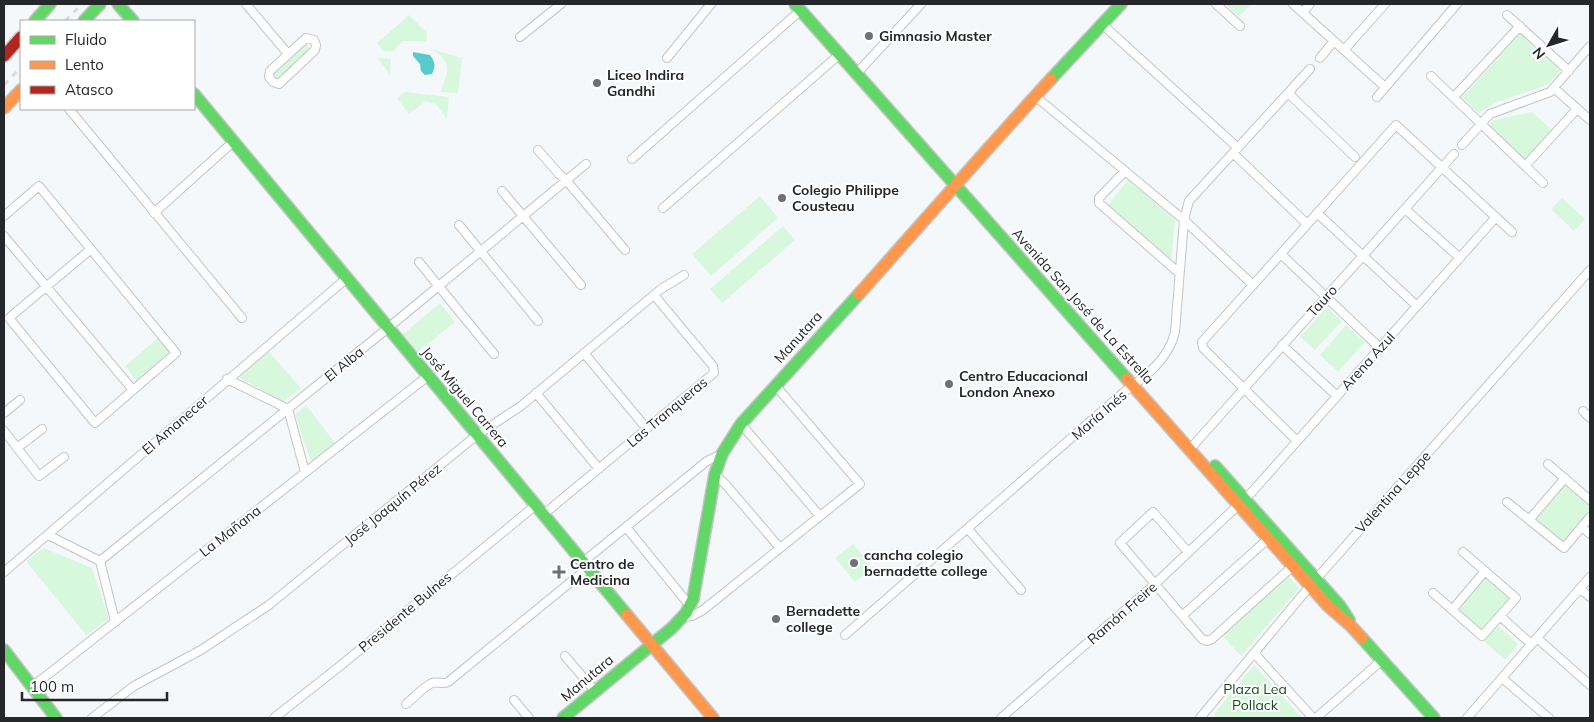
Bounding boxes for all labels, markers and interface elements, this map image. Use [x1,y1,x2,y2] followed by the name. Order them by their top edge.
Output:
[20,20,195,110] legend
[1524,20,1574,70] north arrow
[879,27,992,45] place label: Gimnasio Master
[65,30,107,49] text: Fluido
[863,30,875,42] marker: Gimnasio Master
[1529,43,1549,63] text: N
[65,55,104,74] text: Lento
[607,66,684,100] place label: Liceo Indira Gandhi
[591,77,603,89] marker: Liceo Indira Gandhi
[65,80,113,99] text: Atasco
[792,181,899,215] place label: Colegio Philippe Cousteau
[776,192,788,204] marker: Colegio Philippe Cousteau
[1008,224,1158,388] street label: Avenida San José de La Estrella
[1303,281,1341,321] street label: Tauro
[770,307,826,367] street label: Manutara
[1337,328,1399,394] street label: Arena Azul
[321,343,367,385] street label: El Alba
[418,343,512,451] street label: José Miguel Carrera
[959,367,1088,401] place label: Centro Educacional London Anexo
[623,373,711,451] street label: Las Tranqueras
[943,378,955,390] marker: Centro Educacional London Anexo
[1068,386,1130,444] street label: María Inés
[138,391,212,459] street label: El Amanecer
[1351,447,1435,537] street label: Valentina Leppe
[341,459,445,549] street label: José Joaquín Pérez
[196,501,264,561] street label: La Mañana
[864,546,988,580] place label: cancha colegio bernadette college
[570,555,635,589] place label: Centro de Medicina
[848,557,860,569] marker: cancha colegio bernadette college
[552,565,566,579] marker: Centro de Medicina
[355,568,455,656] street label: Presidente Bulnes
[1083,578,1161,648] street label: Ramón Freire
[786,602,860,636] place label: Bernadette college
[770,613,782,625] marker: Bernadette college
[557,651,617,705] street label: Manutara
[22,670,168,702] scale bar
[30,677,74,696] text: 100 m
[1223,680,1287,714] park label: Plaza Lea Pollack

